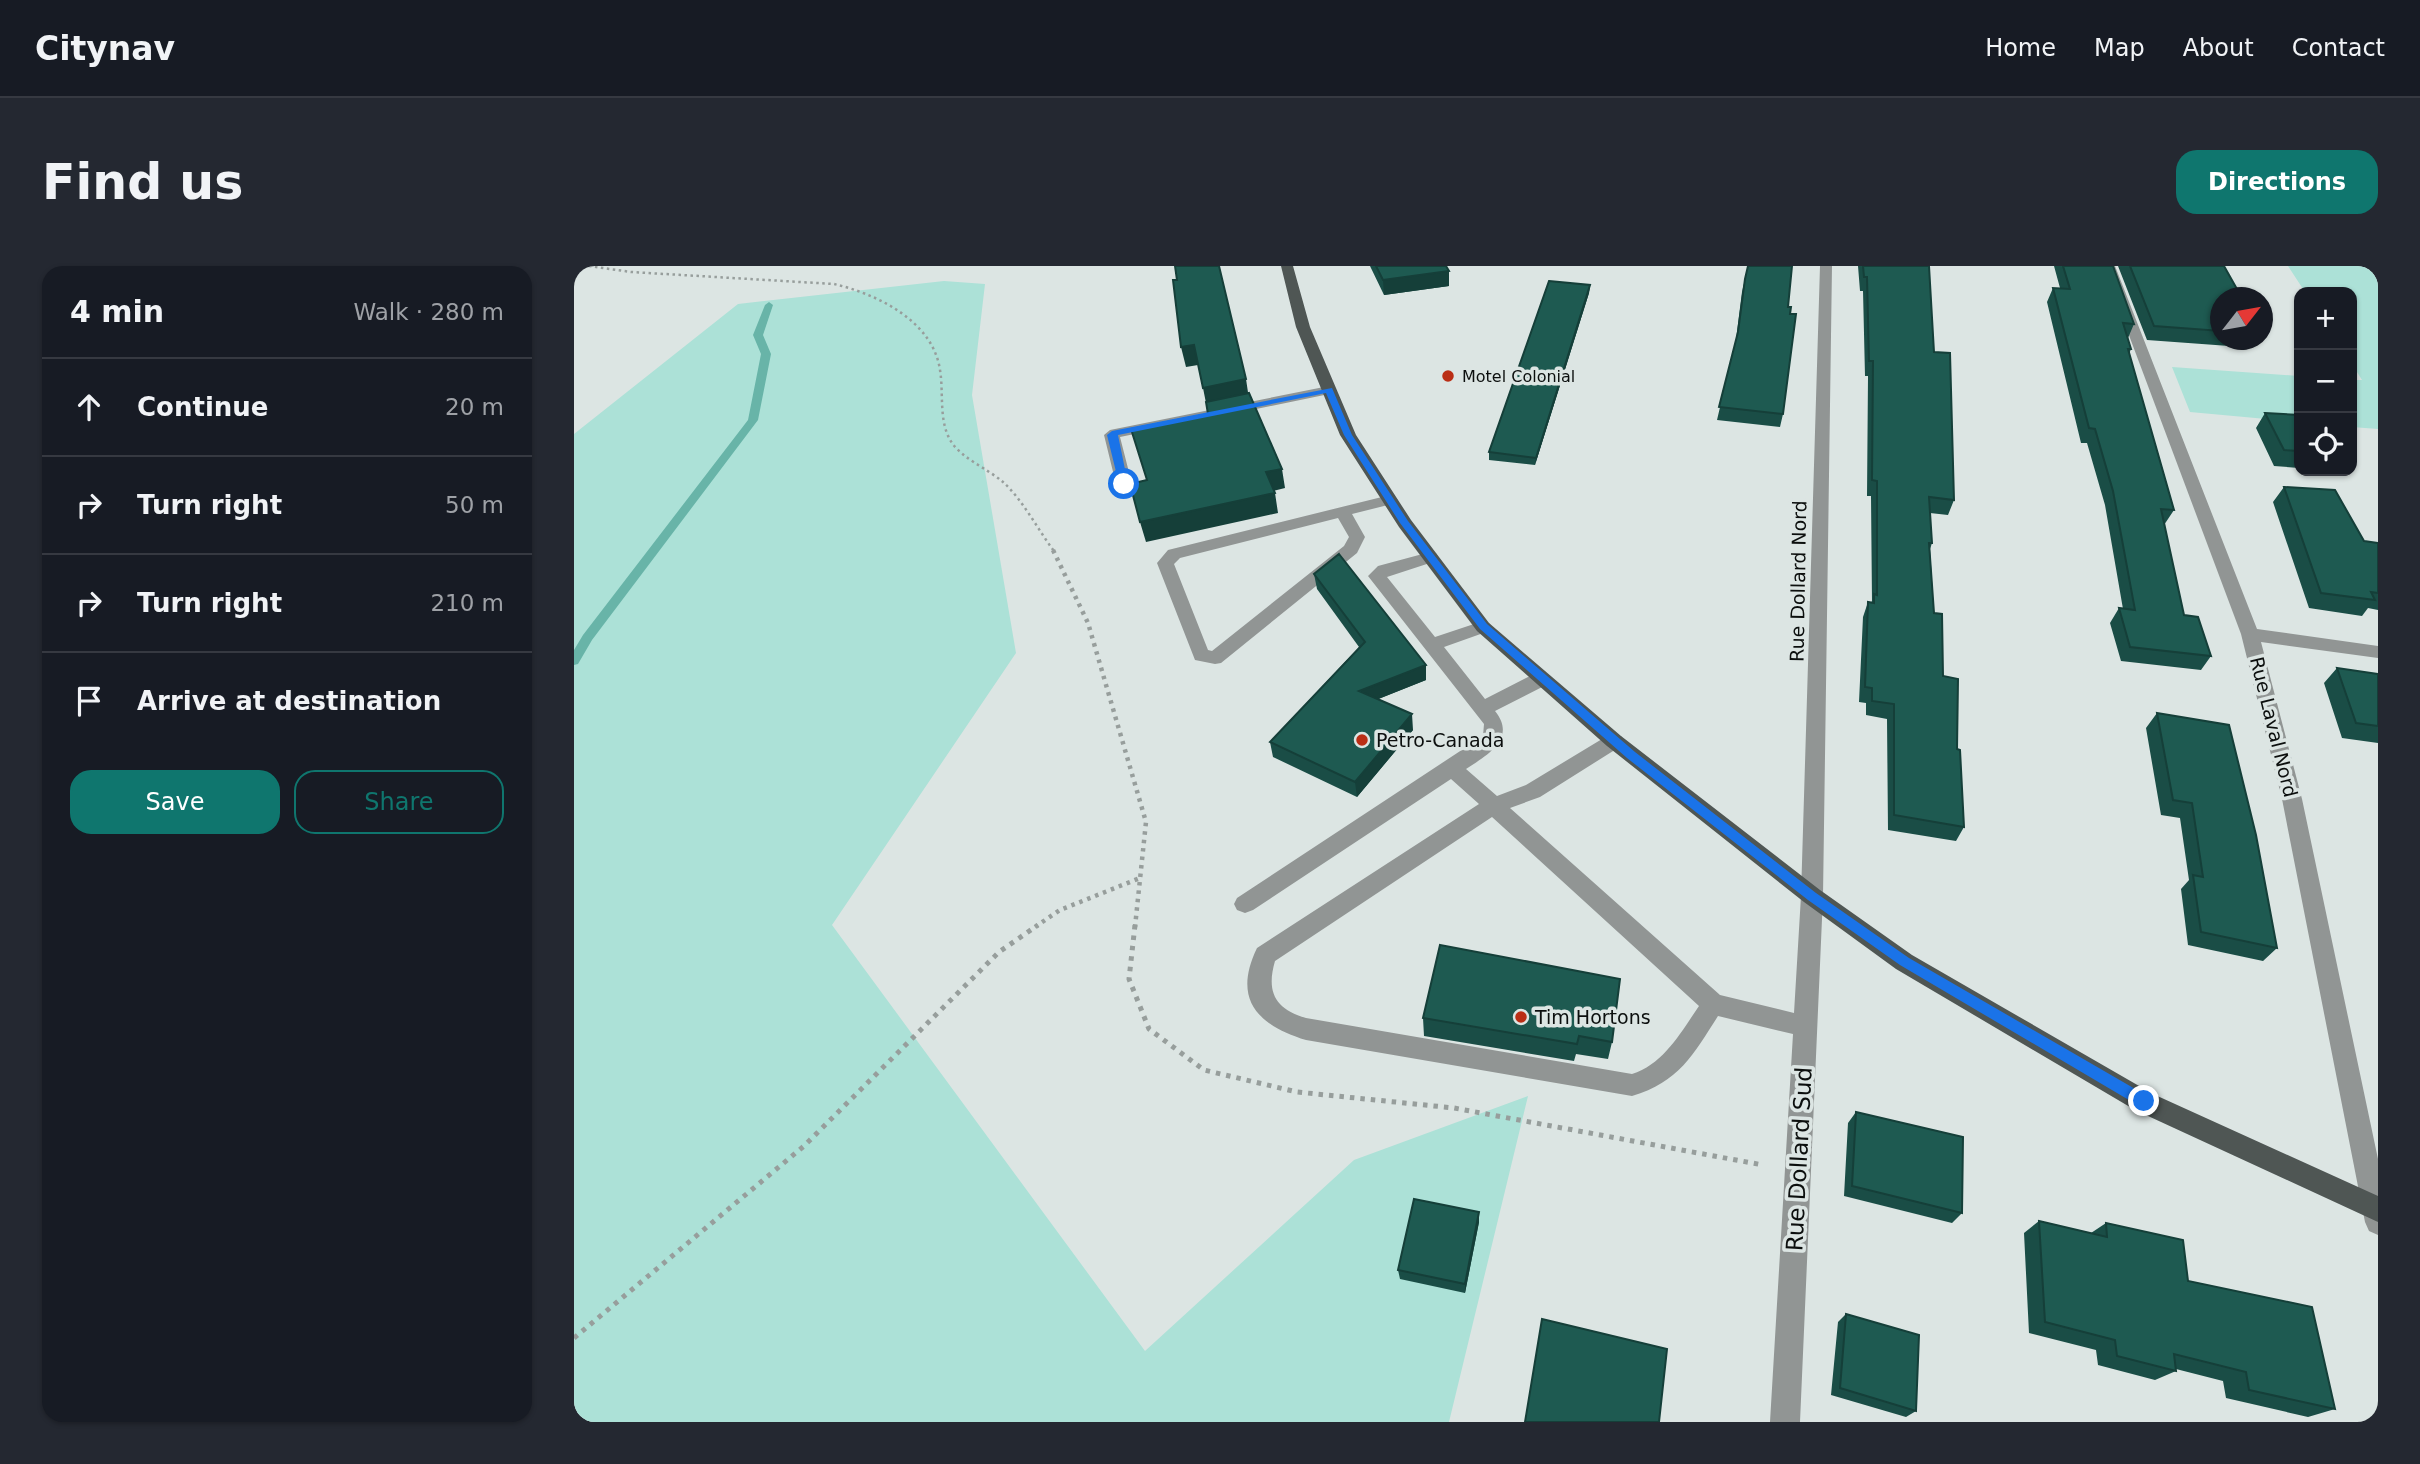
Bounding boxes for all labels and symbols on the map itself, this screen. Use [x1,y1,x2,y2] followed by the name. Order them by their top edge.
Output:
[2210,287,2273,350] north arrow
[1462,367,1575,386] place label: Motel Colonial
[1440,368,1456,384] marker: Motel Colonial
[1108,468,1139,499] route start
[1786,500,1810,662] street label: Rue Dollard Nord
[2246,655,2302,799] street label: Rue Laval Nord
[1376,729,1504,751] place label: Petro-Canada
[1354,732,1370,748] marker: Petro-Canada
[1534,1006,1651,1028] place label: Tim Hortons
[1513,1009,1529,1025] marker: Tim Hortons
[1781,1066,1817,1252] street label: Rue Dollard Sud
[2128,1085,2159,1116] route end

